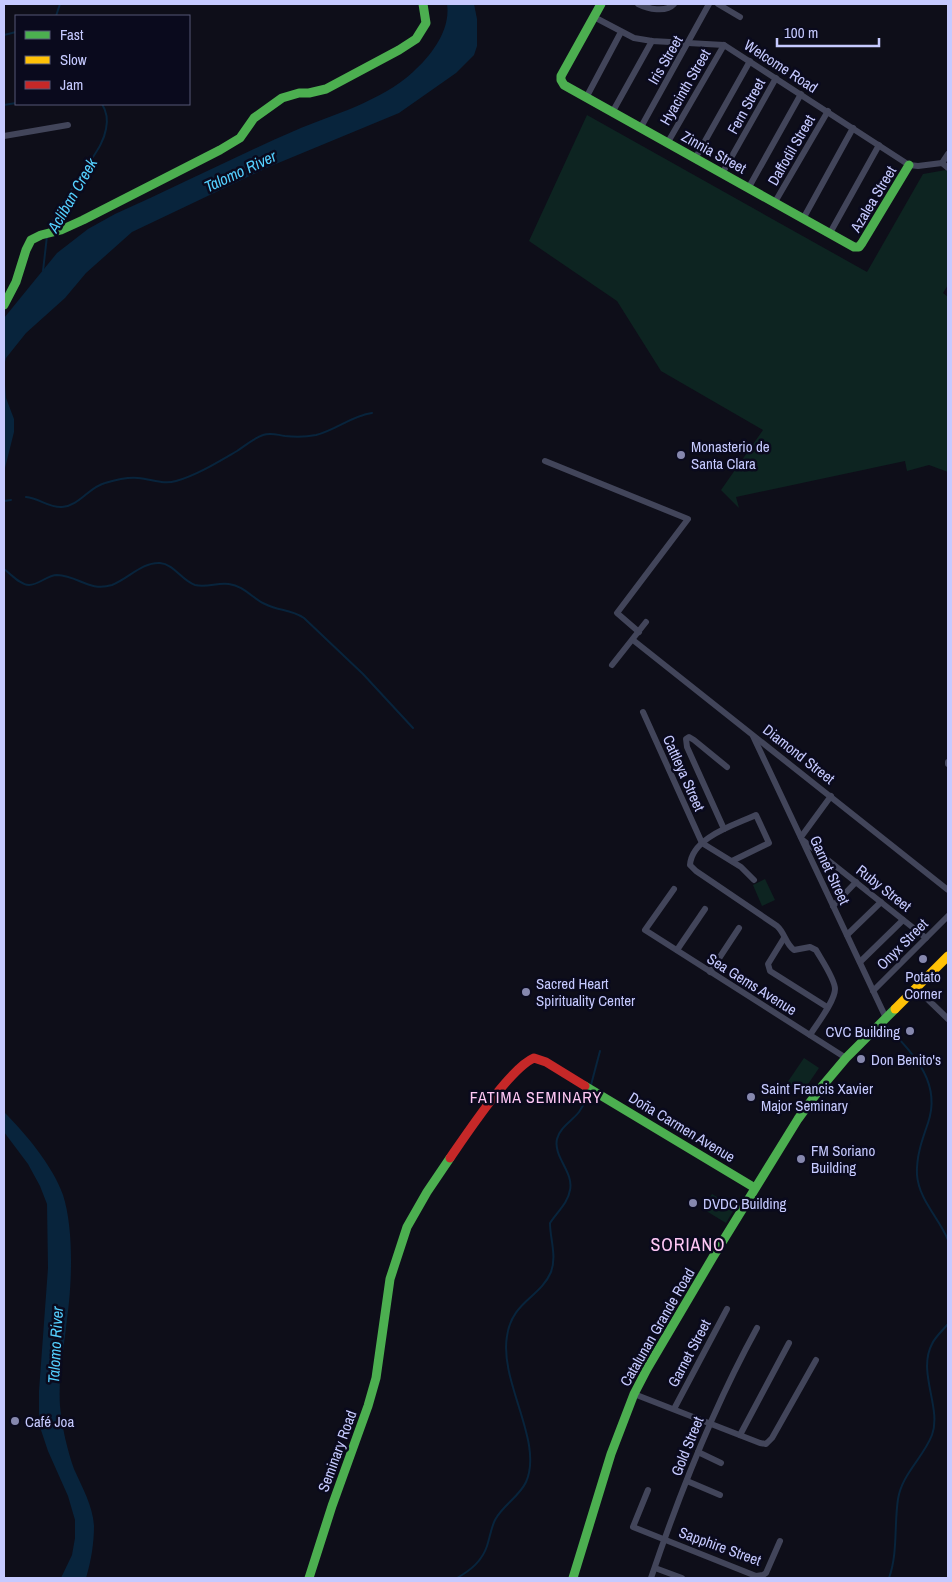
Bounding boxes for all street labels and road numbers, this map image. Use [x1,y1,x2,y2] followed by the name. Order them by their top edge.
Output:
[643,31,688,88] street label: Iris Street
[740,34,822,98] street label: Welcome Road
[655,45,716,129] street label: Hyacinth Street
[722,74,770,138] street label: Fern Street
[762,110,820,189] street label: Daffodil Street
[678,126,751,179] street label: Zinnia Street
[844,161,901,237] street label: Azalea Street
[759,719,840,789] street label: Diamond Street
[658,732,710,815] street label: Cattleya Street
[805,832,855,908] street label: Garnet Street
[852,860,917,917] street label: Ruby Street
[872,913,933,974] street label: Onyx Street
[703,948,801,1020] street label: Sea Gems Avenue
[625,1087,739,1167] street label: Doña Carmen Avenue
[615,1264,699,1390] street label: Catalunan Grande Road
[662,1315,716,1391] street label: Garnet Street
[313,1407,361,1495] street label: Seminary Road
[666,1413,709,1479] street label: Gold Street
[676,1521,765,1571] street label: Sapphire Street

